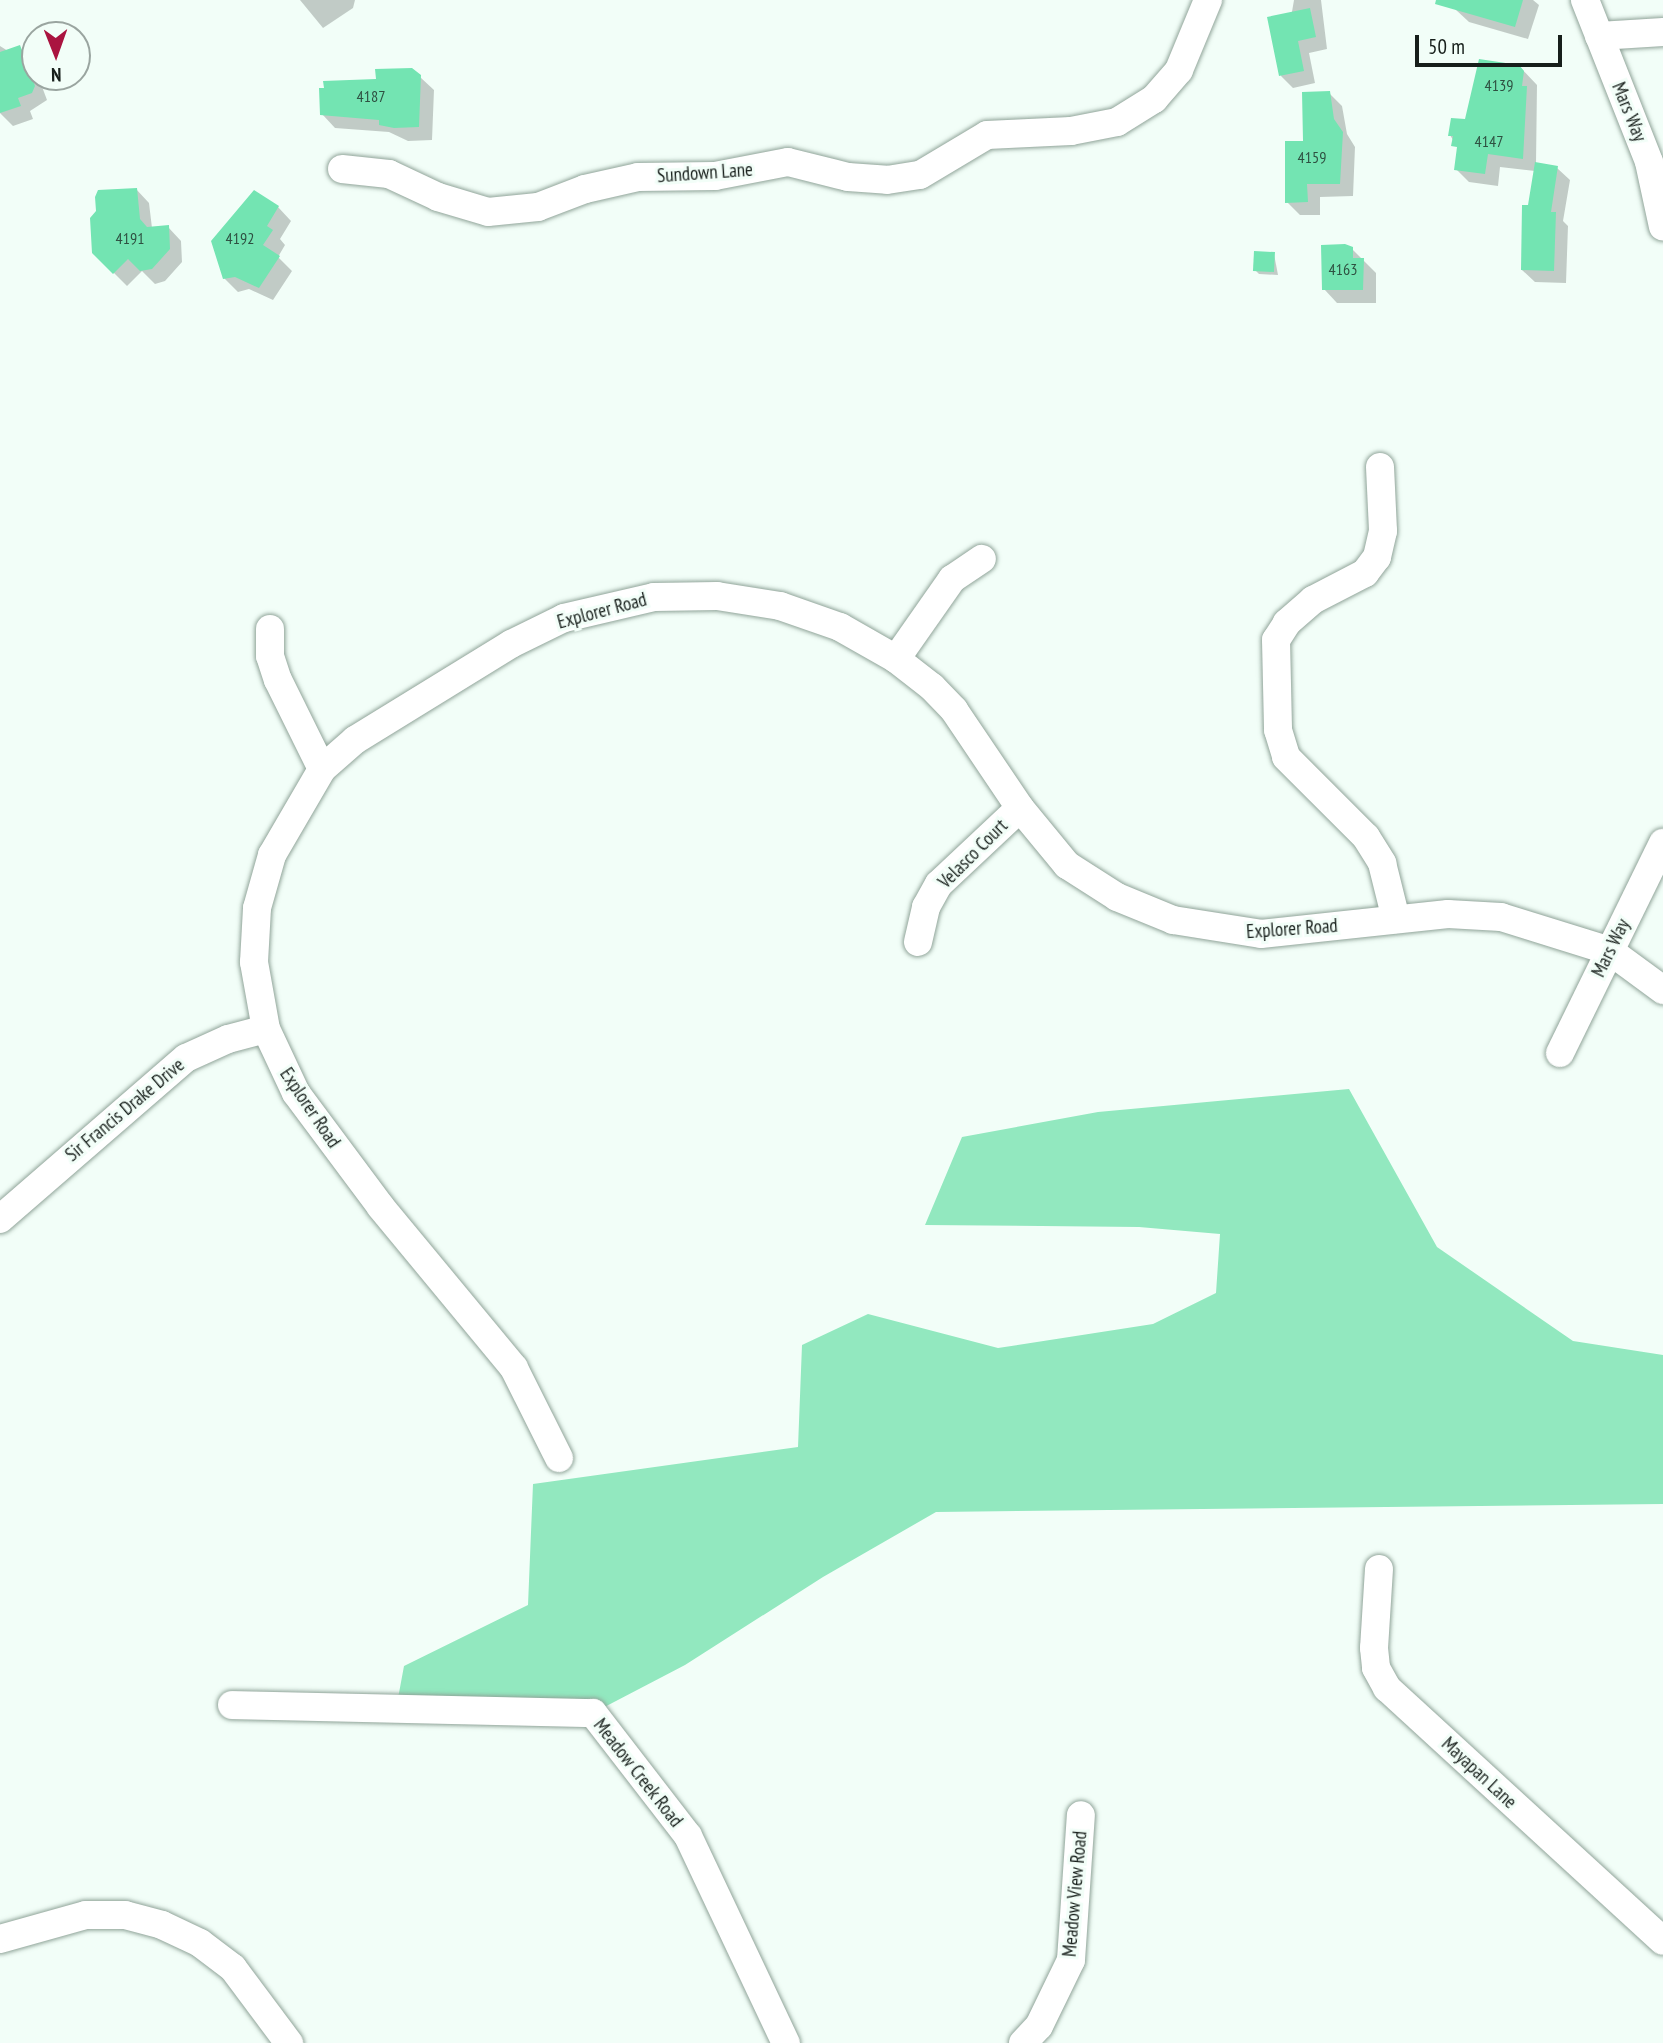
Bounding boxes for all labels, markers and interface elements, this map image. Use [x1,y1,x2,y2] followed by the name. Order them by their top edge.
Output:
[21,21,91,91] north arrow
[1418,21,1565,65] scale bar
[1428,33,1465,60] text: 50 m
[51,63,62,87] text: N
[1485,75,1513,95] house number: 4139
[1607,79,1651,145] street label: Mars Way
[357,86,385,106] house number: 4187
[1475,131,1503,151] house number: 4147
[1298,147,1326,167] house number: 4159
[656,158,754,188] street label: Sundown Lane
[116,228,144,248] house number: 4191
[226,228,254,248] house number: 4192
[1329,259,1357,279] house number: 4163
[555,588,649,634] street label: Explorer Road
[934,815,1012,893] street label: Velasco Court
[1246,914,1338,944] street label: Explorer Road
[1587,915,1635,981] street label: Mars Way
[61,1054,189,1166] street label: Sir Francis Drake Drive
[275,1064,345,1152] street label: Explorer Road
[588,1714,688,1832] street label: Meadow Creek Road
[1437,1733,1521,1813] street label: Mayapan Lane
[1058,1830,1092,1958] street label: Meadow View Road

